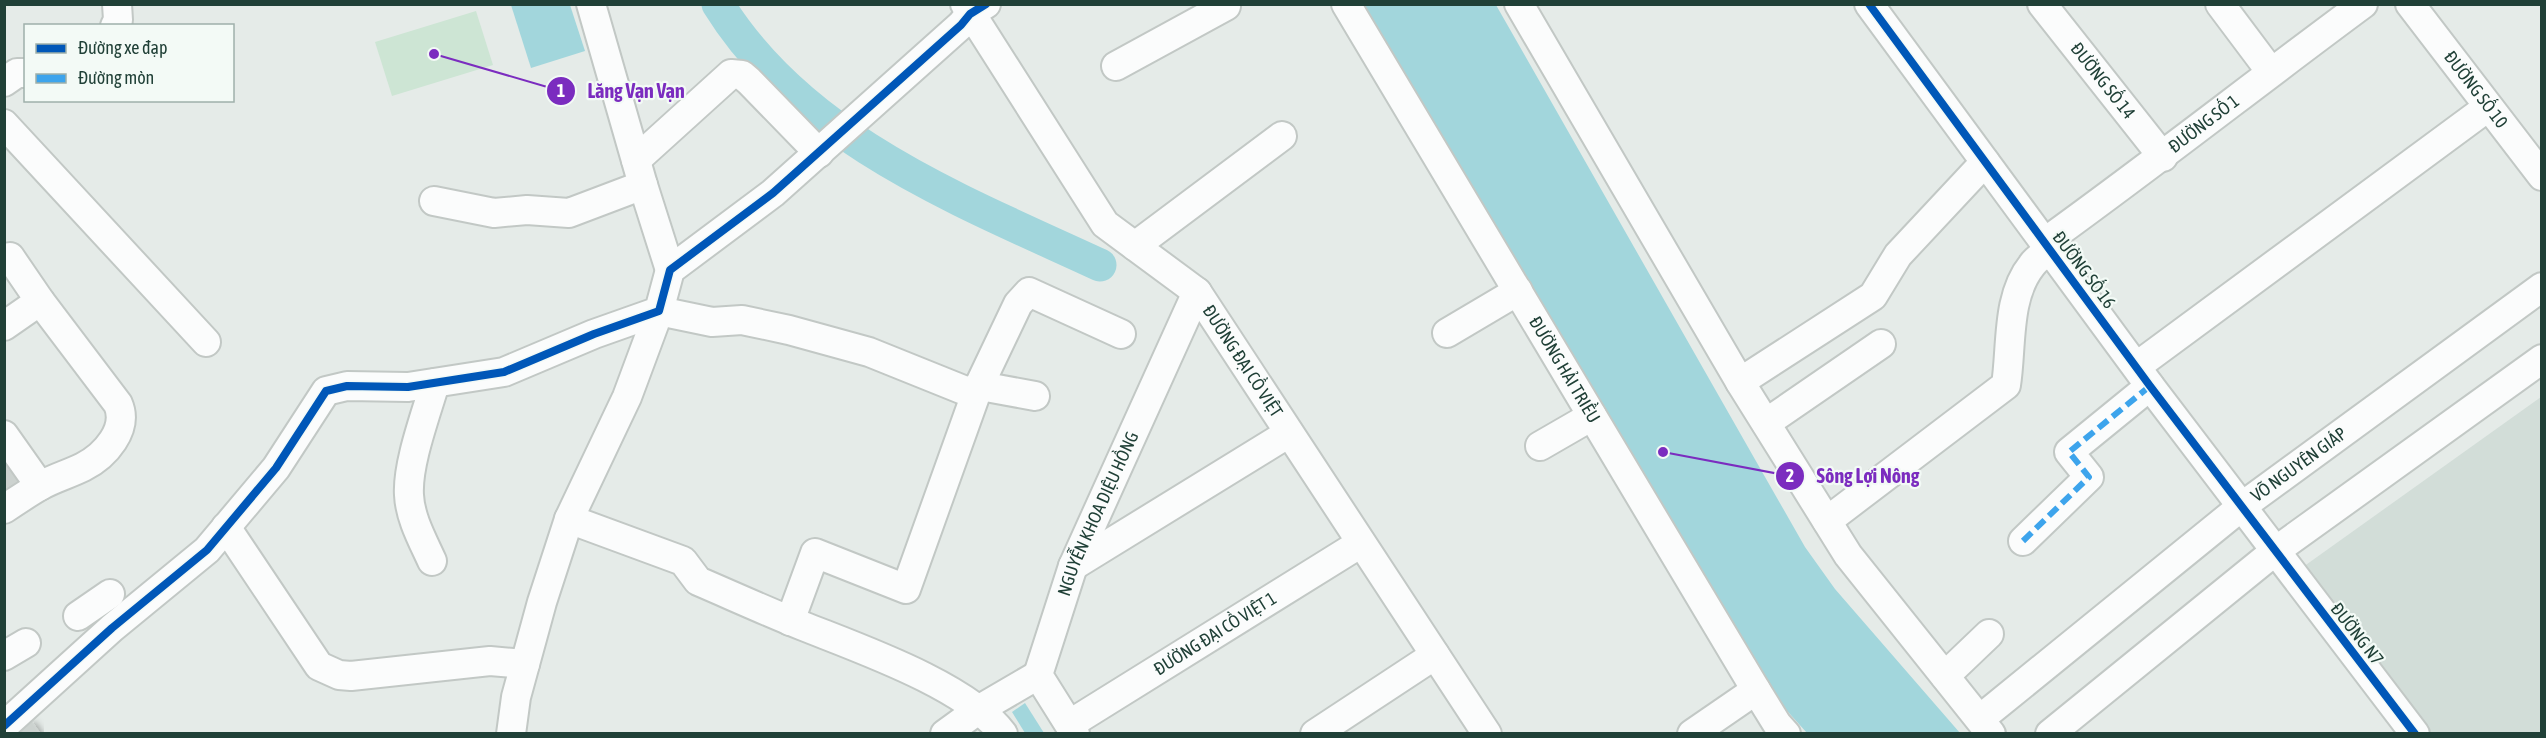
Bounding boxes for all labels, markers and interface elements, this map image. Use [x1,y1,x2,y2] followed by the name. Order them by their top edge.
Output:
[24,24,234,102] legend
[78,37,167,58] text: Đường xe đạp
[2067,38,2140,123] street label: ĐƯỜNG SỐ 14
[2440,47,2512,132] street label: ĐƯỜNG SỐ 10
[78,67,154,88] text: Đường mòn
[546,72,697,110] callout: Lăng Vạn Vạn
[587,79,685,102] text: Lăng Vạn Vạn
[557,80,565,101] text: 1
[2164,90,2243,157] street label: ĐƯỜNG SỐ 1
[2049,226,2122,312] street label: ĐƯỜNG SỐ 16
[1199,301,1287,421] street label: ĐƯỜNG ĐẠI CỒ VIỆT
[1525,313,1605,426] street label: ĐƯỜNG HẢI TRIỀU
[2247,422,2351,506] street label: VÕ NGUYÊN GIÁP
[1053,428,1143,598] street label: NGUYỄN KHOA DIỆU HỒNG
[1775,457,1932,495] callout: Sông Lợi Nông
[1817,464,1920,487] text: Sông Lợi Nông
[1786,465,1794,486] text: 2
[1150,587,1280,679] street label: ĐƯỜNG ĐẠI CỒ VIỆT 1
[2327,598,2388,669] street label: ĐƯỜNG N7

